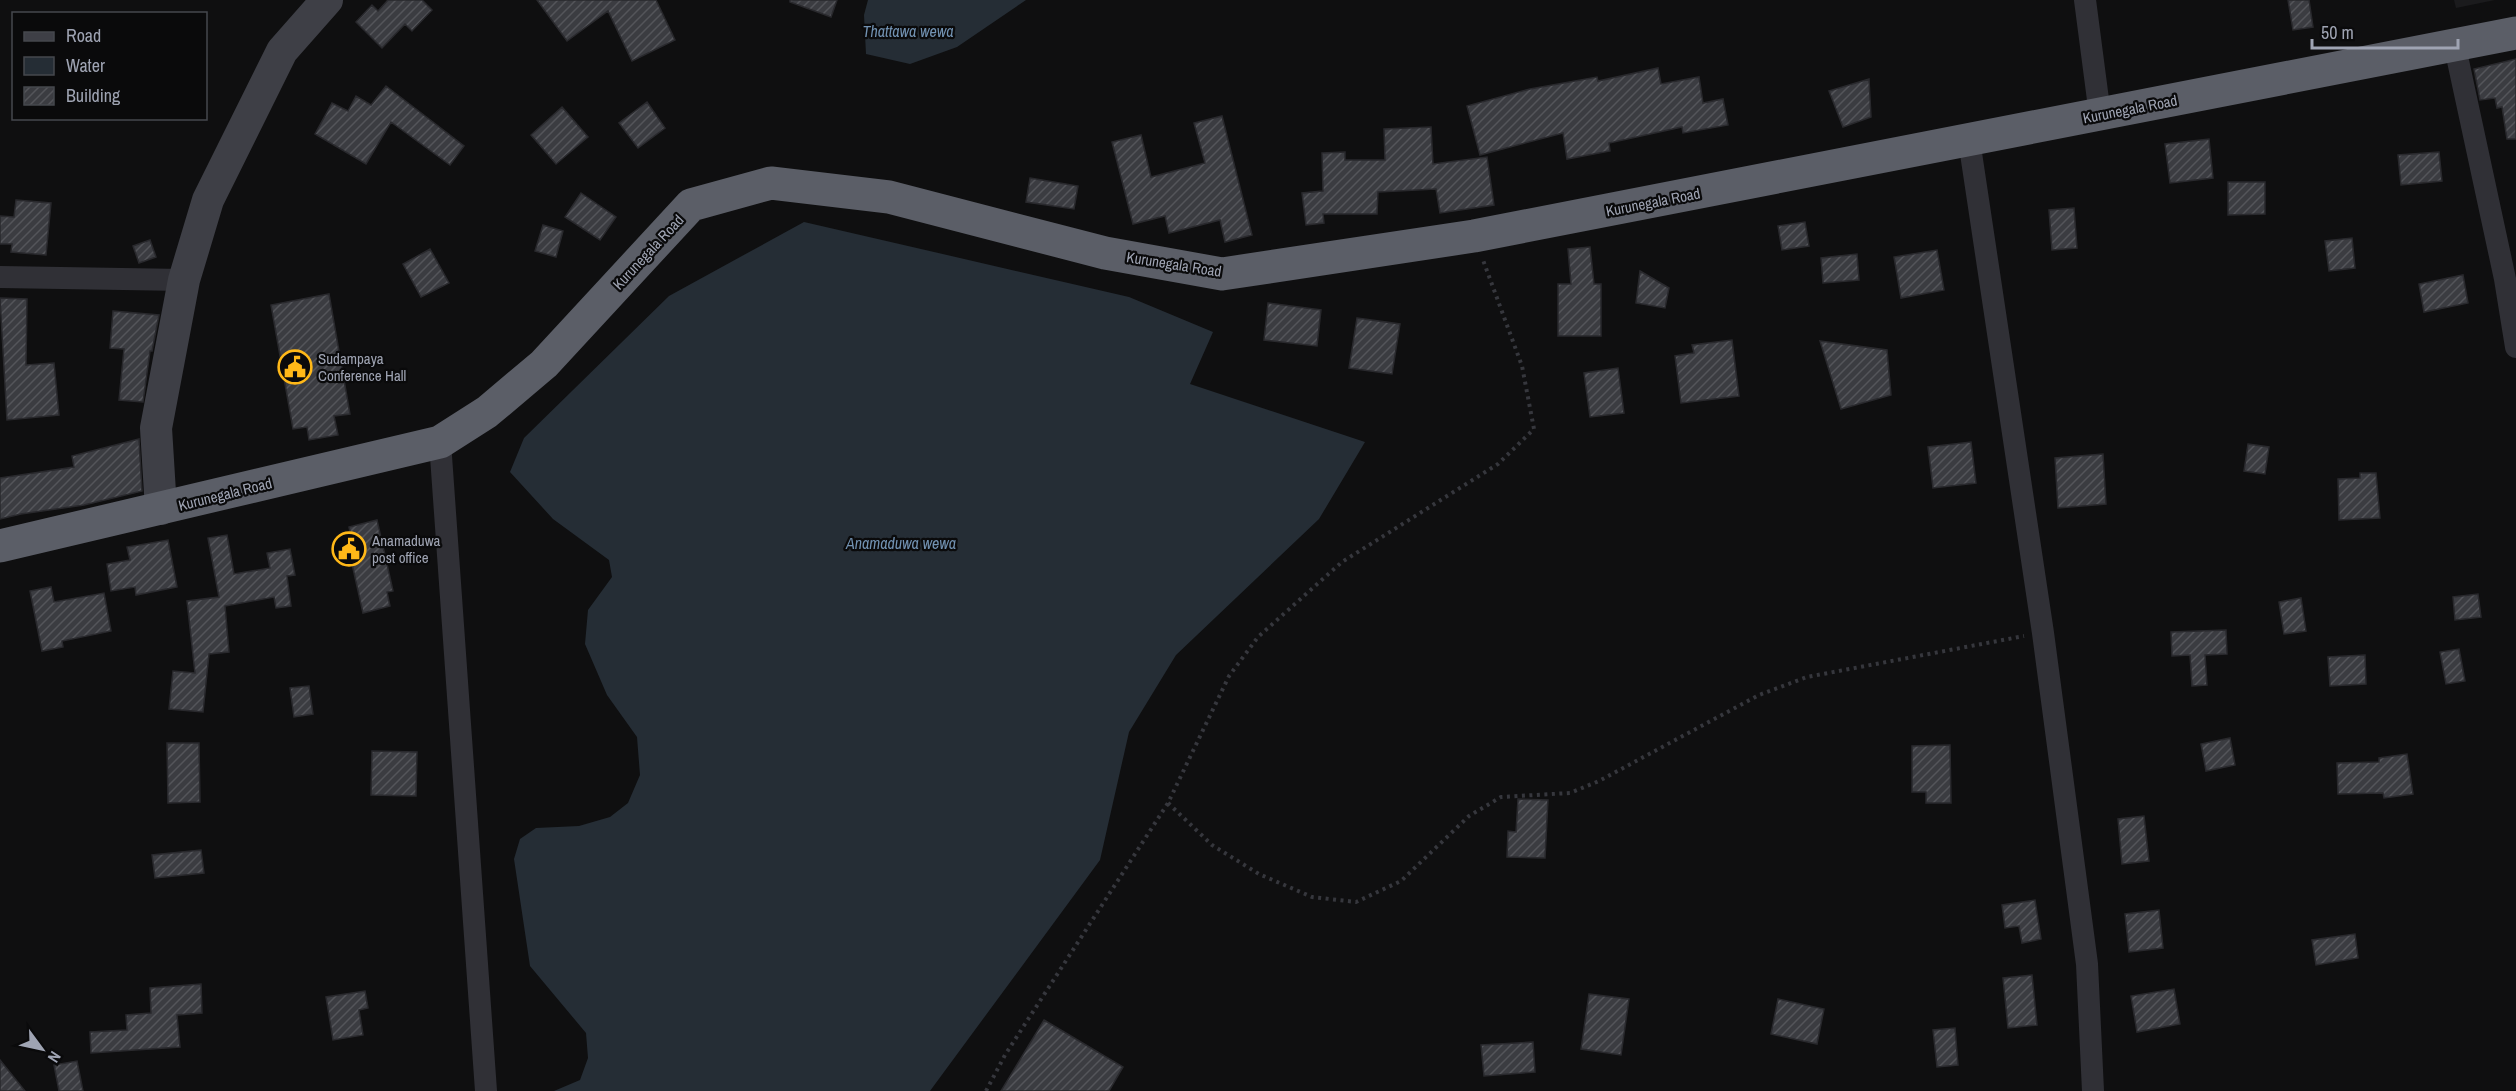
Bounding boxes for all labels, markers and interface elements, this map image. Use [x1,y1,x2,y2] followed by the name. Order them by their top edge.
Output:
[12,12,207,120] legend
[2312,12,2458,50] scale bar
[862,20,954,42] water label: Thattawa wewa
[2321,20,2354,45] text: 50 m
[66,23,101,48] text: Road
[66,53,105,78] text: Water
[66,83,121,108] text: Building
[2081,90,2179,128] street label: Kurunegala Road
[1604,183,1702,221] street label: Kurunegala Road
[608,210,688,294] street label: Kurunegala Road
[1125,246,1223,282] street label: Kurunegala Road
[318,348,406,386] place label: Sudampaya Conference Hall
[277,349,313,385] public building icon: Sudampaya Conference Hall
[176,472,274,516] street label: Kurunegala Road
[371,530,441,568] place label: Anamaduwa post office
[331,531,367,567] public building icon: Anamaduwa post office
[845,532,956,554] water label: Anamaduwa wewa
[12,1019,72,1079] north arrow
[43,1047,66,1067] text: N

